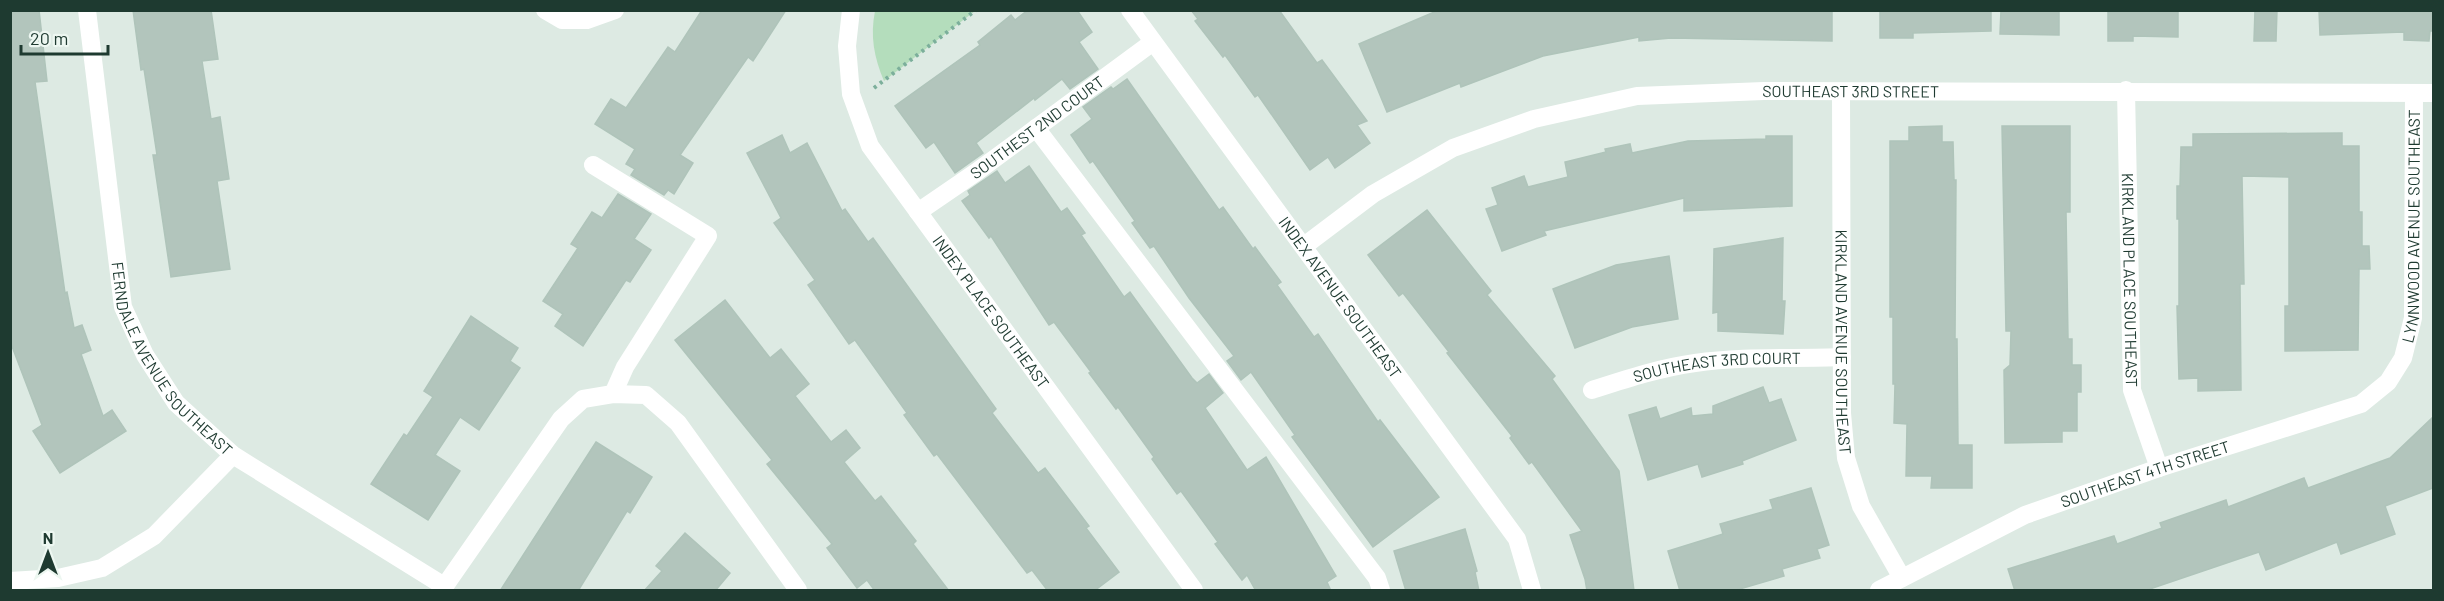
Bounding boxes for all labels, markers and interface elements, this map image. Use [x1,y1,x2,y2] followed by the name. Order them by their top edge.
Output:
[21,18,108,56] scale bar
[30,27,68,49] text: 20 m
[966,71,1107,183] street label: SOUTHEST 2ND COURT
[1762,81,1939,101] street label: SOUTHEAST 3RD STREET
[2397,109,2423,345] street label: LYNNWOOD AVENUE SOUTHEAST
[2119,173,2142,387] street label: KIRKLAND PLACE SOUTHEAST
[1275,213,1406,381] street label: INDEX AVENUE SOUTHEAST
[1832,230,1856,455] street label: KIRKLAND AVENUE SOUTHEAST
[929,231,1053,392] street label: INDEX PLACE SOUTHEAST
[109,261,237,459] street label: FERNDALE AVENUE SOUTHEAST
[1630,348,1801,386] street label: SOUTHEAST 3RD COURT
[2058,436,2232,511] street label: SOUTHEAST 4TH STREET
[18,523,78,583] north arrow
[43,528,53,547] text: N

